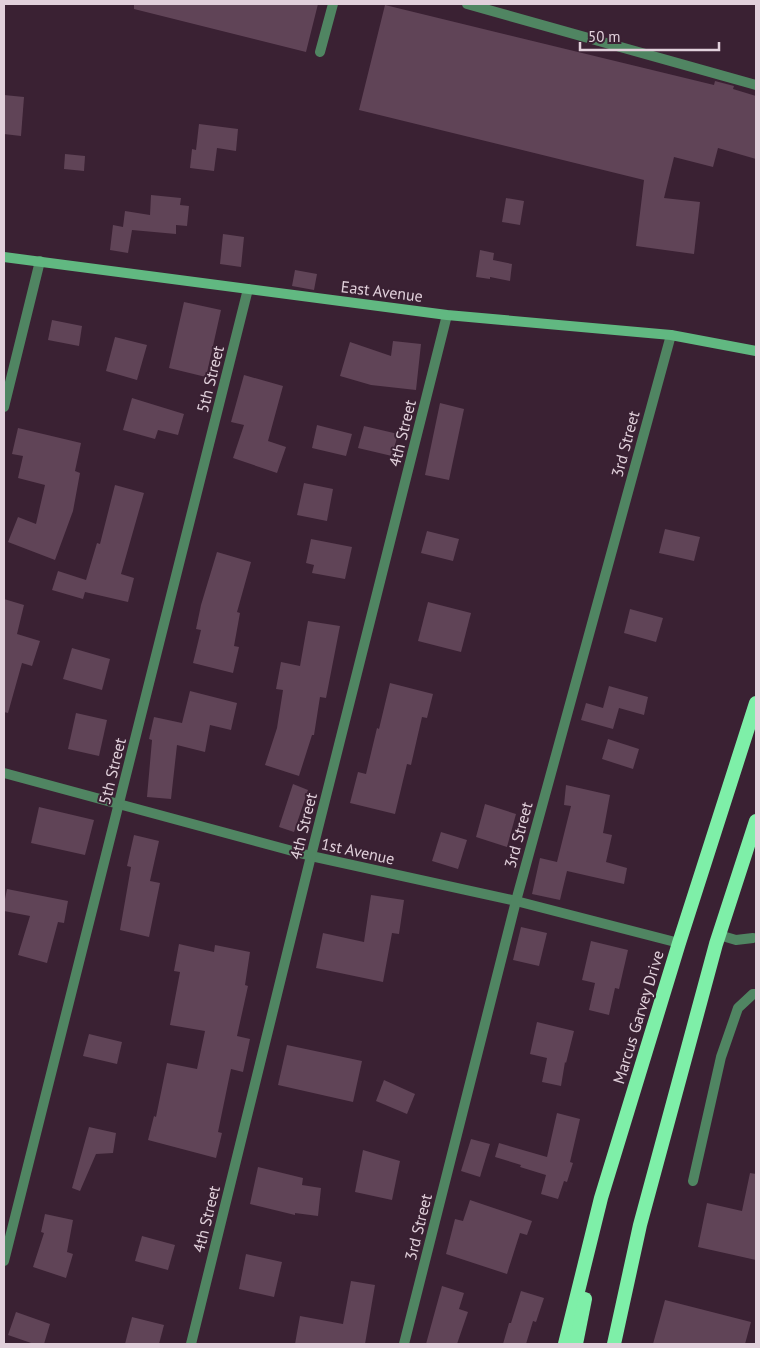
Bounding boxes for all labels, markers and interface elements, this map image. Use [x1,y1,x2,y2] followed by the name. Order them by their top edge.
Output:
[580,20,719,52] scale bar
[588,27,621,46] text: 50 m
[340,276,424,306] street label: East Avenue
[192,343,228,414] street label: 5th Street
[384,397,420,468] street label: 4th Street
[607,408,644,479] street label: 3rd Street
[94,735,130,806] street label: 5th Street
[285,790,321,861] street label: 4th Street
[500,799,537,870] street label: 3rd Street
[319,833,397,869] street label: 1st Avenue
[608,948,668,1086] street label: Marcus Garvey Drive
[188,1183,224,1254] street label: 4th Street
[400,1191,436,1262] street label: 3rd Street

